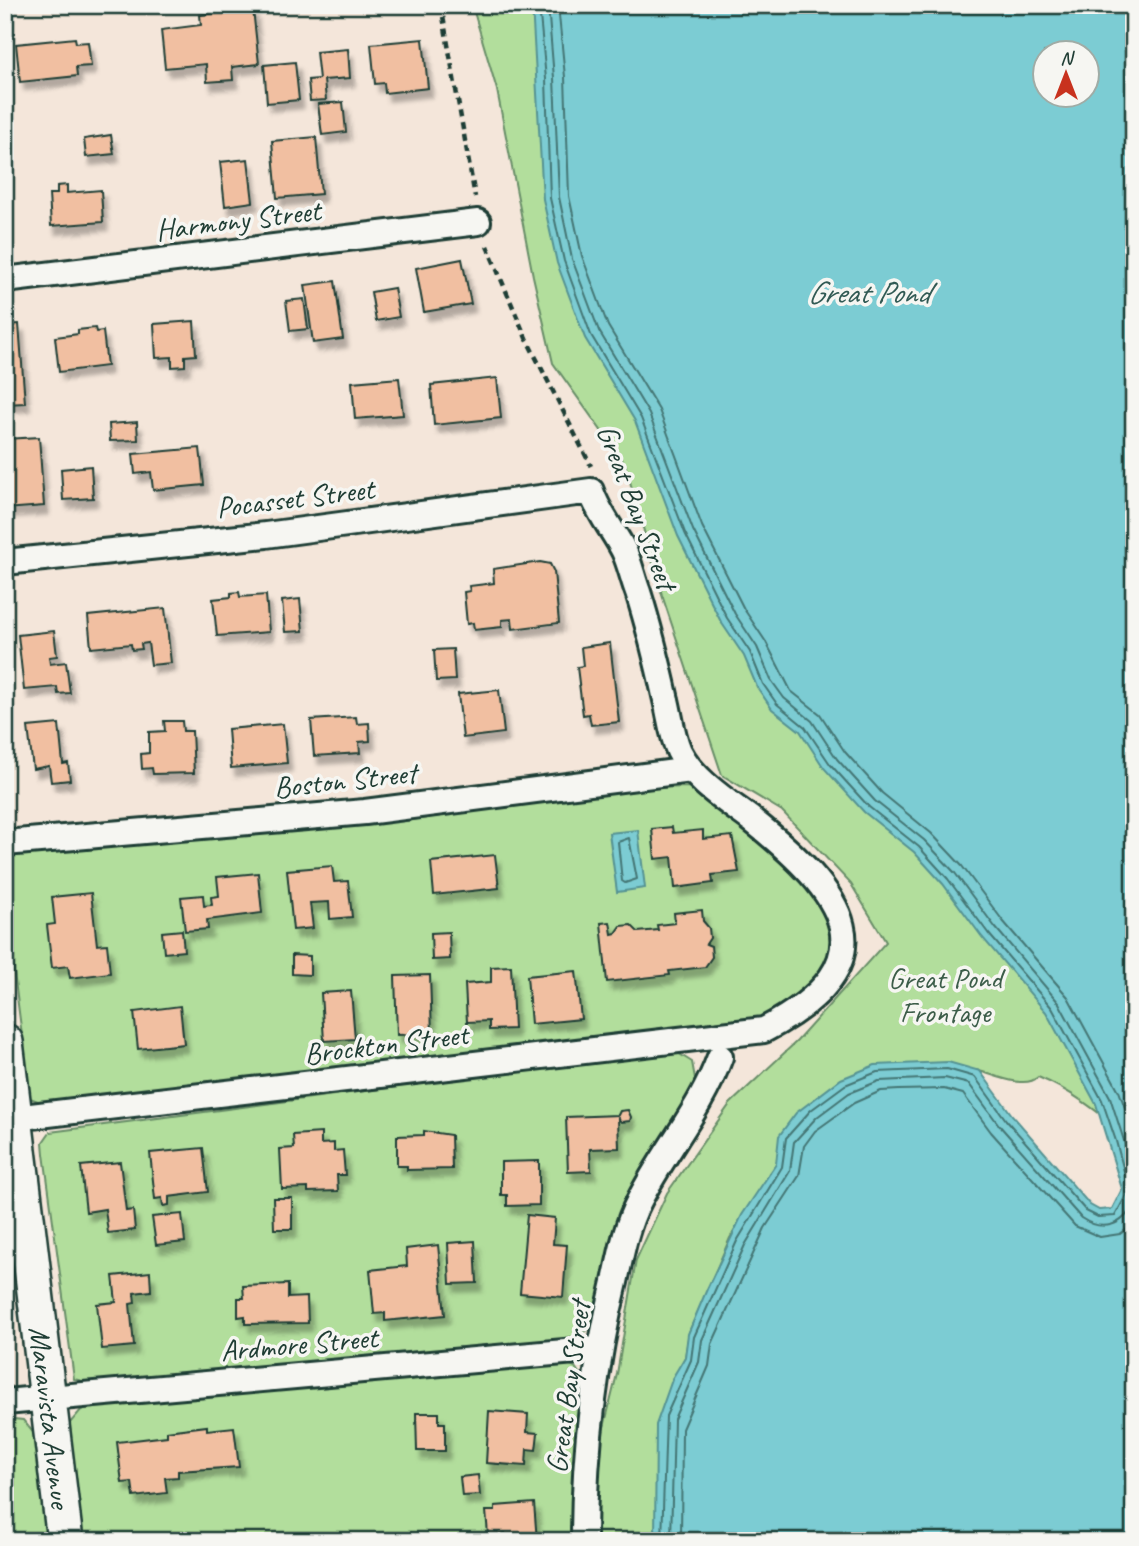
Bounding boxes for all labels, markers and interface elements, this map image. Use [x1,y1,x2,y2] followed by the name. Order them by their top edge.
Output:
[1030,38,1100,108] north arrow
[1060,46,1075,70] text: N
[154,191,325,249] street label: Harmony Street
[807,272,938,313] water label: Great Pond
[588,419,687,599] street label: Great Bay Street
[214,469,379,527] street label: Pocasset Street
[272,753,422,806] street label: Boston Street
[888,959,1006,1031] park label: Great Pond Frontage
[302,1015,473,1073] street label: Brockton Street
[537,1294,599,1476] street label: Great Bay Street
[219,1318,382,1370] street label: Ardmore Street
[20,1324,80,1513] street label: Maravista Avenue

